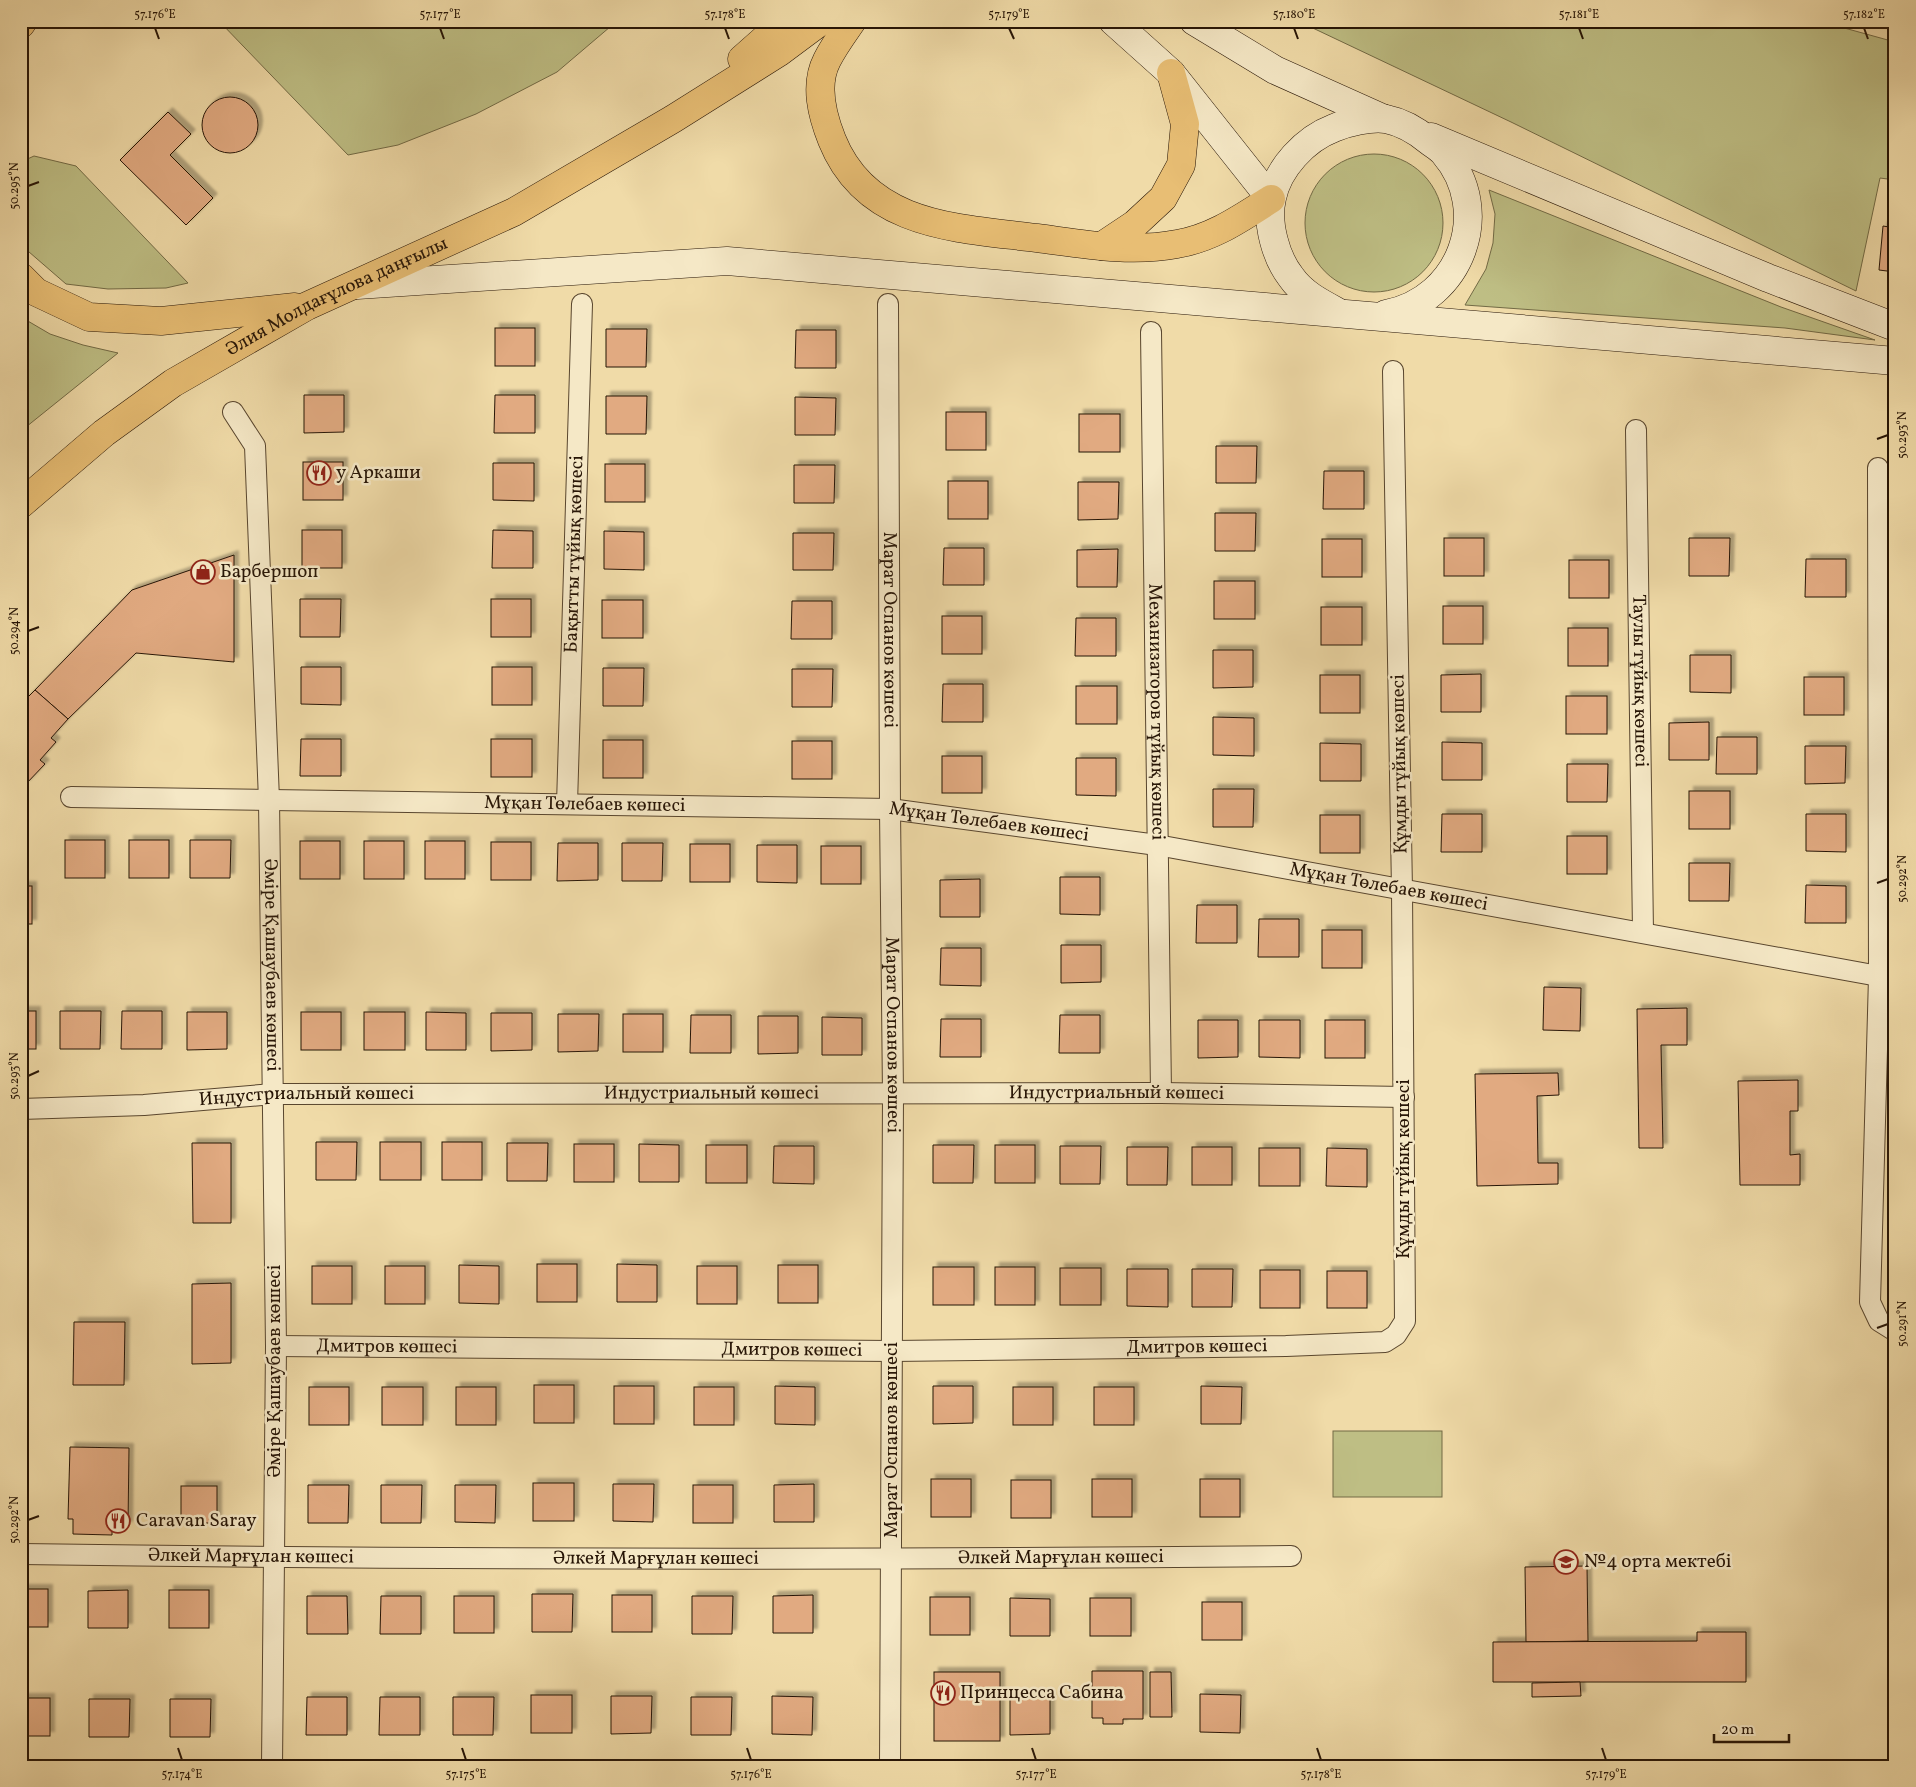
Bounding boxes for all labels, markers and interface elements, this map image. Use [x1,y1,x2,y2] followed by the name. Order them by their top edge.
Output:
[134,7,176,23] text: 57.176°E
[419,7,461,23] text: 57.177°E
[704,7,746,23] text: 57.178°E
[988,7,1030,23] text: 57.179°E
[1273,7,1315,23] text: 57.180°E
[1559,7,1599,23] text: 57.181°E
[1843,7,1885,23] text: 57.182°E
[7,162,23,210] text: 50.295°N
[221,231,452,363] street label: Әлия Молдағұлова даңғылы
[1895,411,1911,459] text: 50.293°N
[559,454,590,654] street label: Бақытты тұйық көшесі
[306,460,332,486] restaurant icon: у Аркаши
[336,460,421,486] place label: у Аркаши
[876,532,903,729] street label: Марат Оспанов көшесі
[190,559,216,585] shop icon: Барбершоп
[220,559,318,585] place label: Барбершоп
[1141,583,1171,841] street label: Механизаторов тұйық көшесі
[1625,594,1654,768] street label: Таулы тұйық көшесі
[7,607,23,655] text: 50.294°N
[1385,674,1415,854] street label: Құмды тұйық көшесі
[484,790,686,819] street label: Мұқан Төлебаев көшесі
[887,796,1091,849] street label: Мұқан Төлебаев көшесі
[1895,855,1911,903] text: 50.292°N
[1287,856,1490,918] street label: Мұқан Төлебаев көшесі
[257,858,285,1072] street label: Әміре Қашаубаев көшесі
[878,937,906,1134] street label: Марат Оспанов көшесі
[7,1052,23,1100] text: 50.293°N
[1391,1079,1417,1259] street label: Құмды тұйық көшесі
[604,1080,820,1107] street label: Индустриальный көшесі
[1009,1080,1225,1107] street label: Индустриальный көшесі
[198,1081,415,1113] street label: Индустриальный көшесі
[262,1264,288,1478] street label: Әміре Қашаубаев көшесі
[1895,1301,1911,1347] text: 50.291°N
[316,1333,458,1360] street label: Дмитров көшесі
[1126,1333,1268,1361] street label: Дмитров көшесі
[721,1337,863,1364] street label: Дмитров көшесі
[879,1342,905,1538] street label: Марат Оспанов көшесі
[7,1496,23,1544] text: 50.292°N
[105,1508,131,1534] restaurant icon: Caravan Saray
[136,1508,256,1534] place label: Caravan Saray
[148,1543,354,1571] street label: Әлкей Марғұлан көшесі
[958,1544,1164,1571] street label: Әлкей Марғұлан көшесі
[553,1546,759,1572] street label: Әлкей Марғұлан көшесі
[1553,1549,1579,1575] school or university icon: №4 орта мектебі
[1584,1549,1732,1575] place label: №4 орта мектебі
[930,1680,956,1706] restaurant icon: Принцесса Сабина
[960,1680,1124,1706] place label: Принцесса Сабина
[1714,1712,1788,1744] scale bar
[1721,1720,1754,1741] text: 20 m
[161,1767,203,1783] text: 57.174°E
[445,1767,487,1783] text: 57.175°E
[730,1767,772,1783] text: 57.176°E
[1015,1767,1057,1783] text: 57.177°E
[1300,1767,1342,1783] text: 57.178°E
[1585,1767,1627,1783] text: 57.179°E

